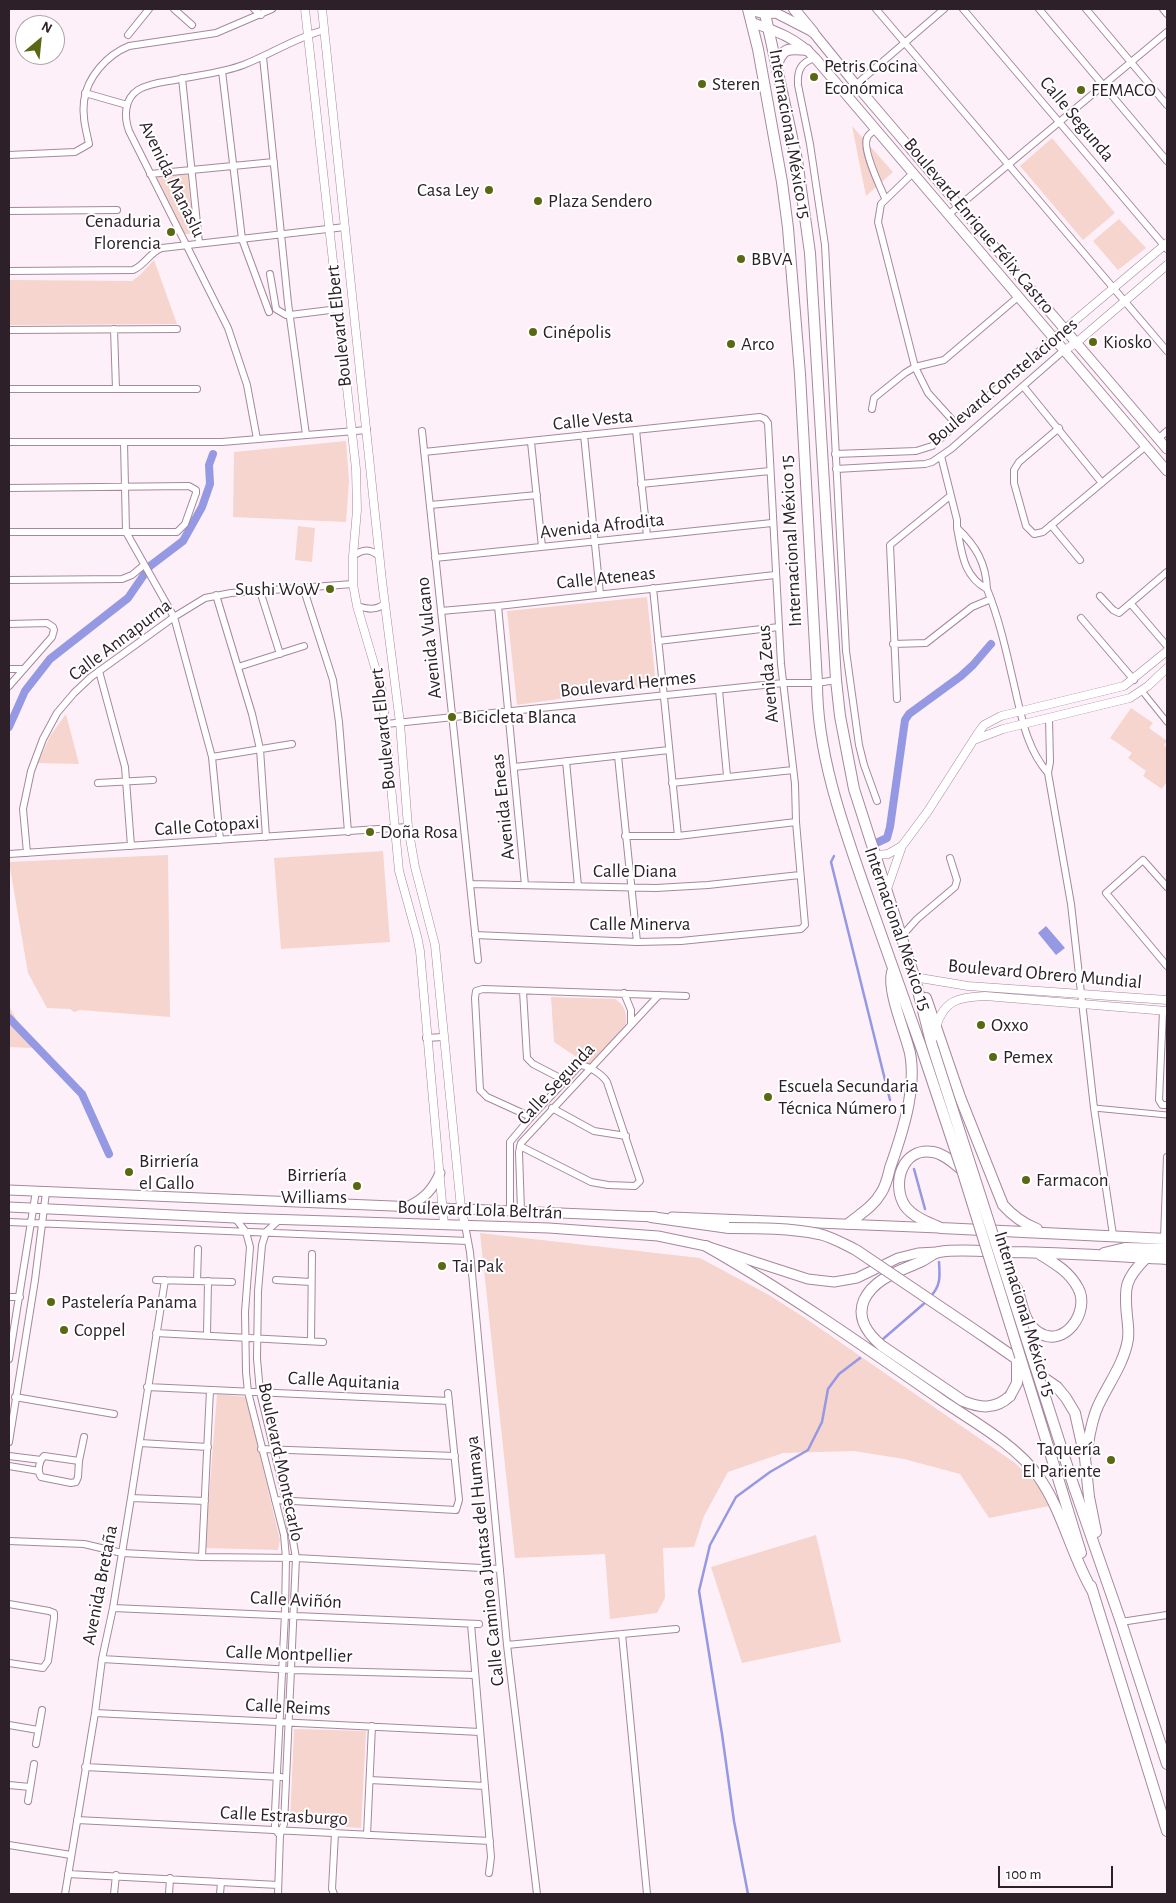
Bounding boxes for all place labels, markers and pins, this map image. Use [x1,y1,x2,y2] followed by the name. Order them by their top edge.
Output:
[824,55,918,99] place label: Petris Cocina Económica
[808,71,820,83] marker: Petris Cocina Económica
[712,73,760,95] place label: Steren
[696,78,708,90] marker: Steren
[1091,79,1156,101] place label: FEMACO
[1075,84,1087,96] marker: FEMACO
[417,179,479,201] place label: Casa Ley
[483,184,495,196] marker: Casa Ley
[548,190,652,212] place label: Plaza Sendero
[532,195,544,207] marker: Plaza Sendero
[85,210,161,254] place label: Cenaduria Florencia
[165,226,177,238] marker: Cenaduria Florencia
[751,248,793,270] place label: BBVA
[735,253,747,265] marker: BBVA
[543,321,611,343] place label: Cinépolis
[527,326,539,338] marker: Cinépolis
[1103,331,1152,353] place label: Kiosko
[741,333,775,355] place label: Arco
[1087,336,1099,348] marker: Kiosko
[725,338,737,350] marker: Arco
[235,578,320,600] place label: Sushi WoW
[324,583,336,595] marker: Sushi WoW
[462,706,577,728] place label: Bicicleta Blanca
[446,711,458,723] marker: Bicicleta Blanca
[380,821,458,843] place label: Doña Rosa
[364,826,376,838] marker: Doña Rosa
[991,1014,1029,1036] place label: Oxxo
[975,1019,987,1031] marker: Oxxo
[1003,1046,1053,1068] place label: Pemex
[987,1051,999,1063] marker: Pemex
[778,1075,918,1119] place label: Escuela Secundaria Técnica Número 1
[762,1091,774,1103] marker: Escuela Secundaria Técnica Número 1
[139,1150,199,1194] place label: Birriería el Gallo
[281,1164,347,1208] place label: Birriería Williams
[123,1166,135,1178] marker: Birriería el Gallo
[1036,1169,1109,1191] place label: Farmacon
[1020,1174,1032,1186] marker: Farmacon
[351,1180,363,1192] marker: Birriería Williams
[452,1255,503,1277] place label: Tai Pak
[436,1260,448,1272] marker: Tai Pak
[61,1291,197,1313] place label: Pastelería Panama
[45,1296,57,1308] marker: Pastelería Panama
[74,1319,126,1341] place label: Coppel
[58,1324,70,1336] marker: Coppel
[1022,1438,1101,1482] place label: Taquería El Pariente
[1105,1454,1117,1466] marker: Taquería El Pariente

